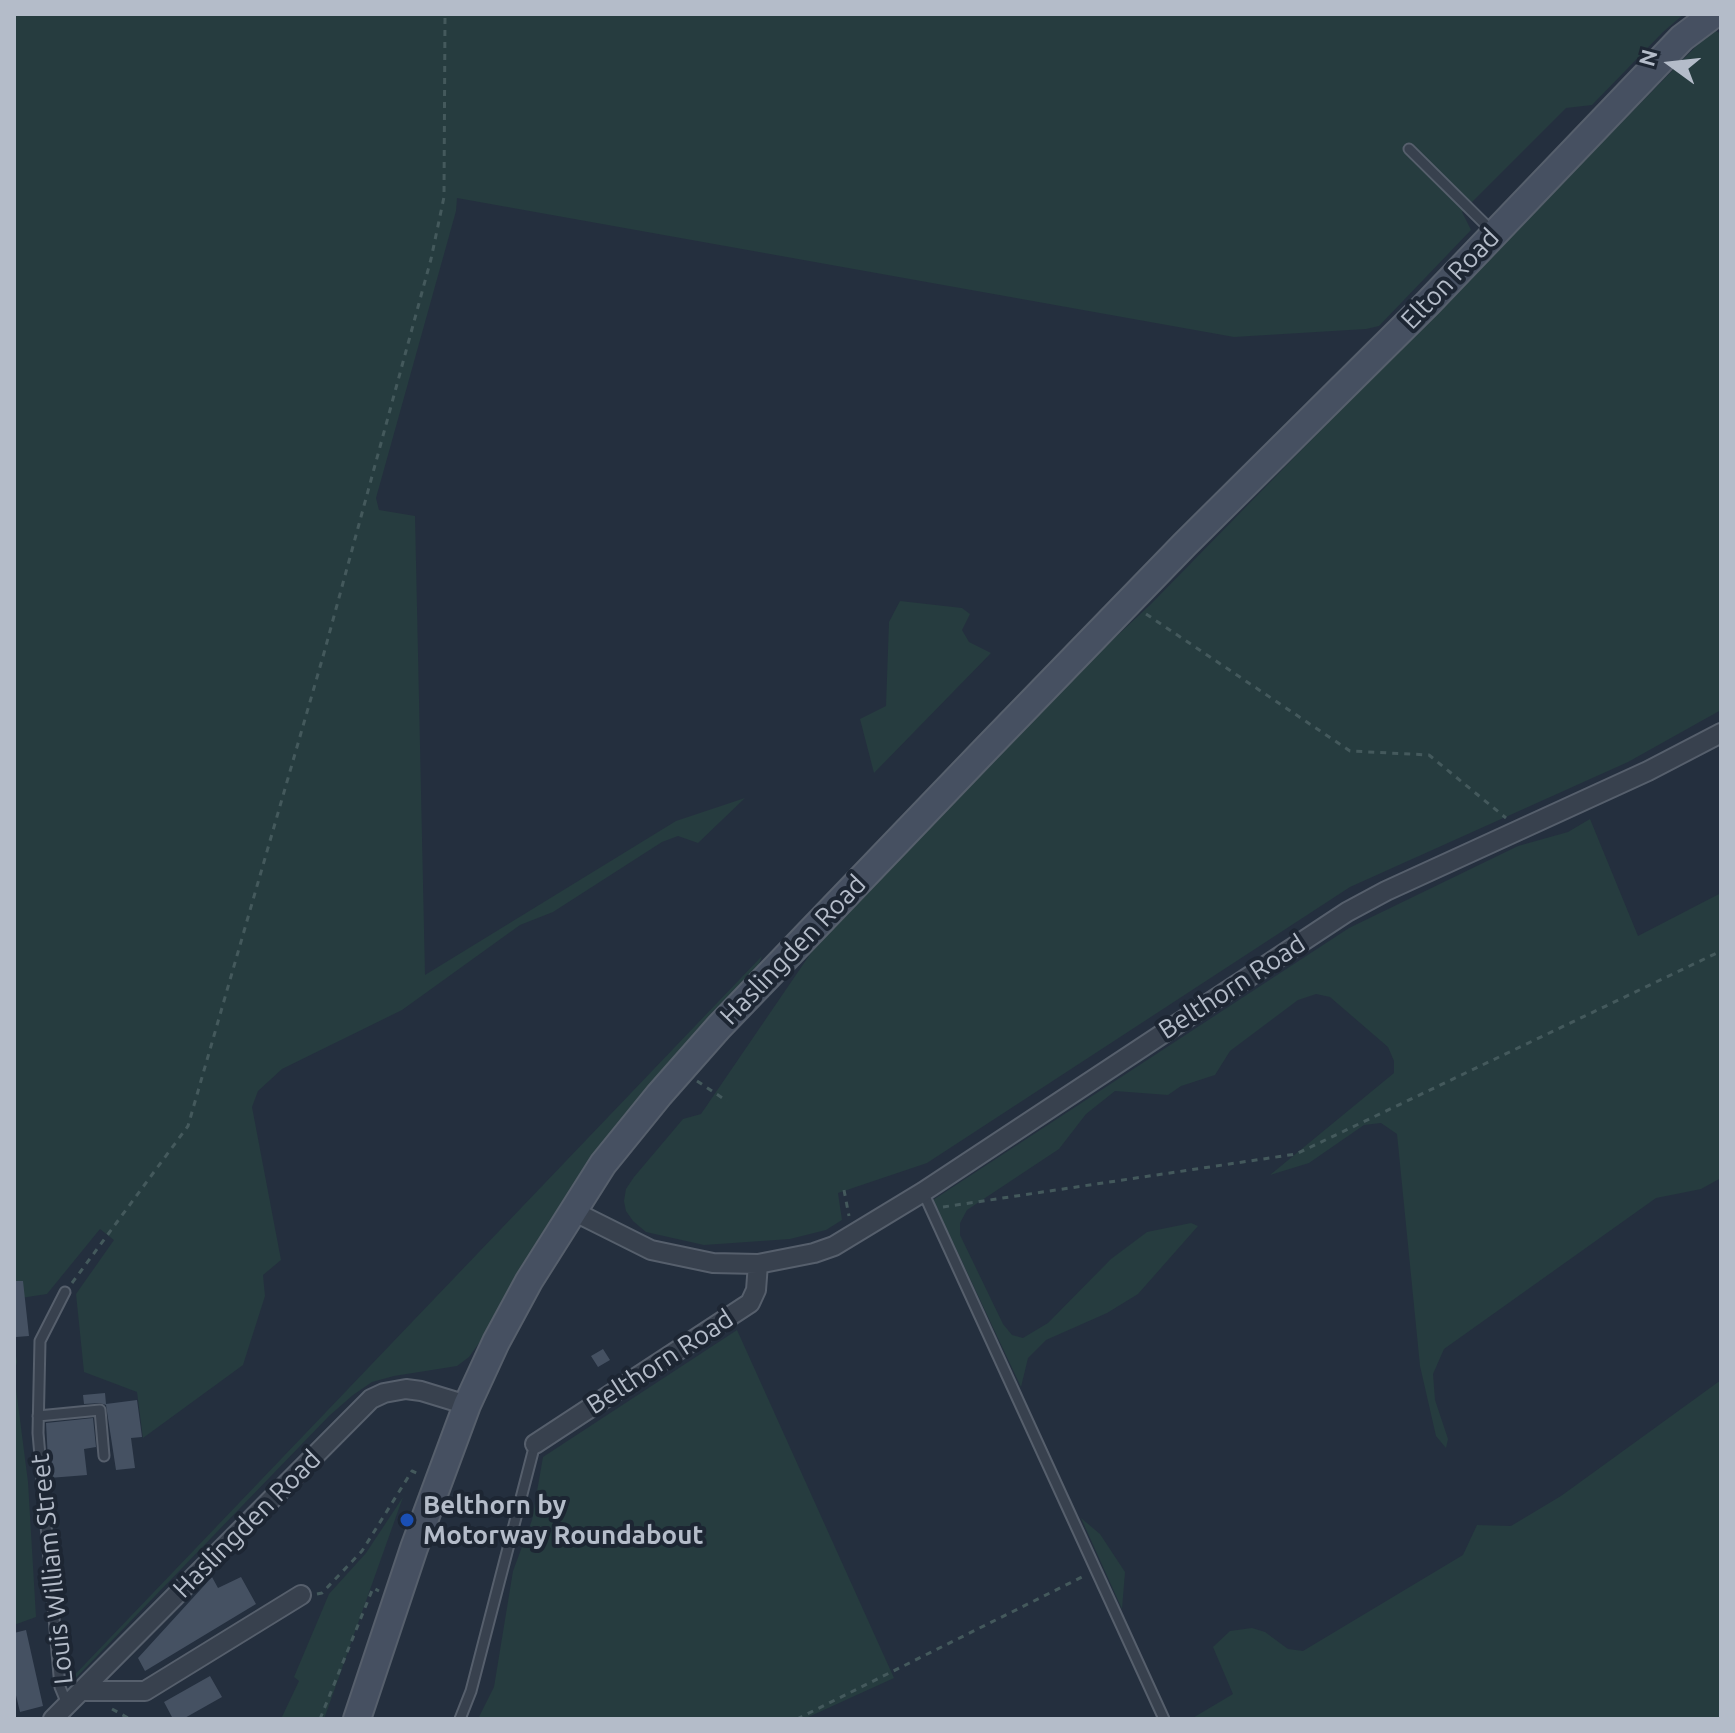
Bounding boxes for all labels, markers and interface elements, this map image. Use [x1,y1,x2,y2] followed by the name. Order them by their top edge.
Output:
[1631,24,1711,104] north arrow
[1633,47,1662,69] text: N
[1394,222,1506,336] street label: Elton Road
[714,869,872,1031] street label: Haslingden Road
[1153,928,1311,1046] street label: Belthorn Road
[581,1303,739,1421] street label: Belthorn Road
[167,1444,327,1604] street label: Haslingden Road
[24,1452,80,1686] street label: Louis William Street
[423,1489,704,1550] place label: Belthorn by Motorway Roundabout
[398,1511,416,1529] marker: Belthorn by Motorway Roundabout

